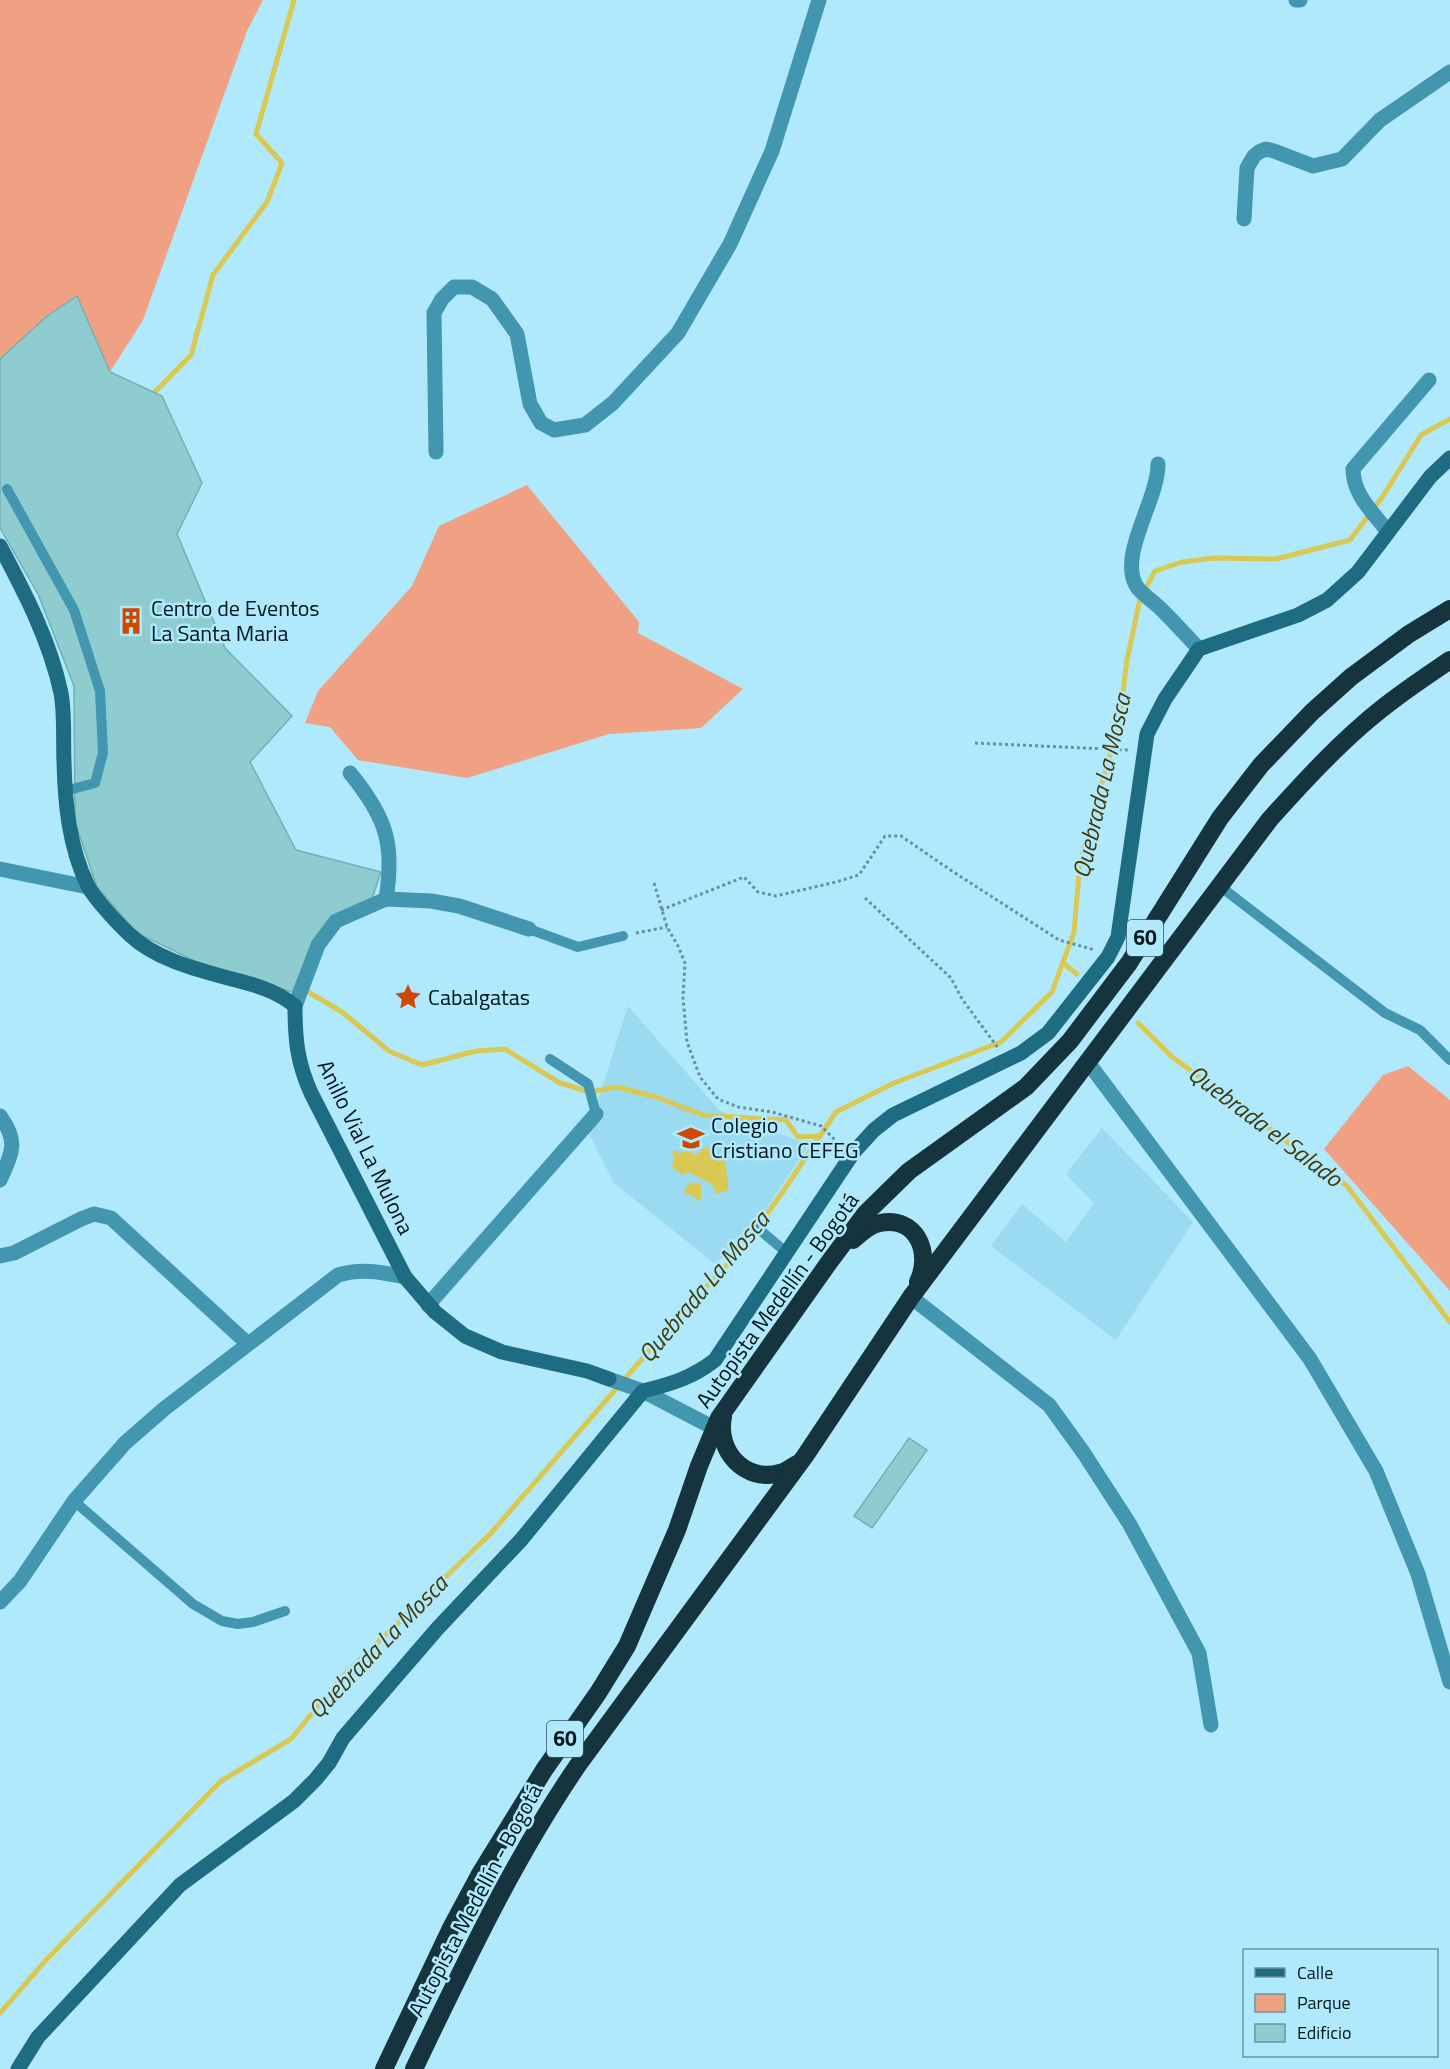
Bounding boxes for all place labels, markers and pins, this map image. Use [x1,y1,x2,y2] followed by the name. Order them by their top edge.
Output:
[151,591,320,650] place label: Centro de Eventos La Santa Maria
[116,606,146,636] building icon: Centro de Eventos La Santa Maria
[428,980,530,1014] place label: Cabalgatas
[393,982,423,1012] place icon: Cabalgatas
[711,1108,859,1167] place label: Colegio Cristiano CEFEG
[676,1123,706,1153] school or university icon: Colegio Cristiano CEFEG

